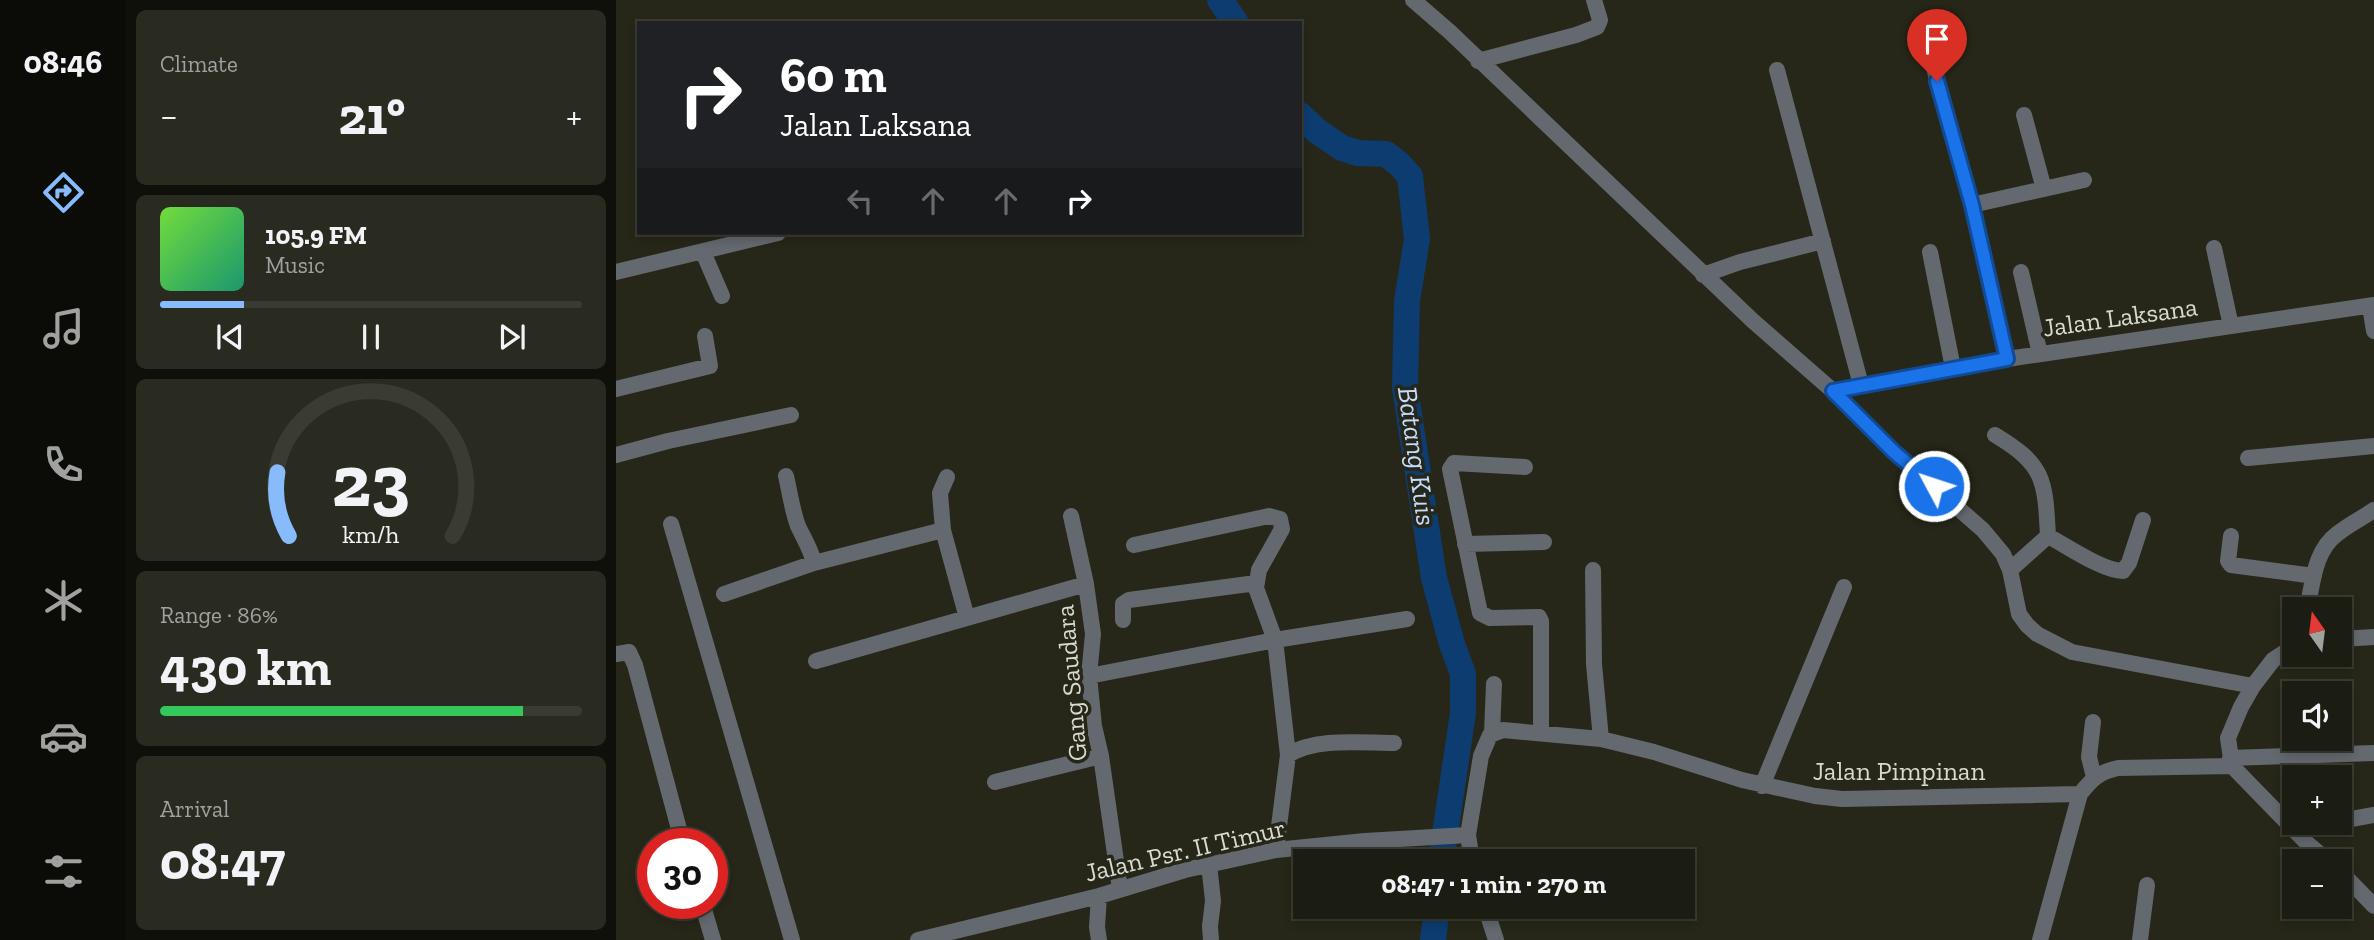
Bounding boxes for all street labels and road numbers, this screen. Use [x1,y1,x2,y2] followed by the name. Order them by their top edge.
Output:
[2041,290,2200,344] street label: Jalan Laksana
[1048,603,1094,763] street label: Gang Saudara
[1813,755,1985,787] street label: Jalan Pimpinan
[1082,811,1288,889] street label: Jalan Psr. II Timur

